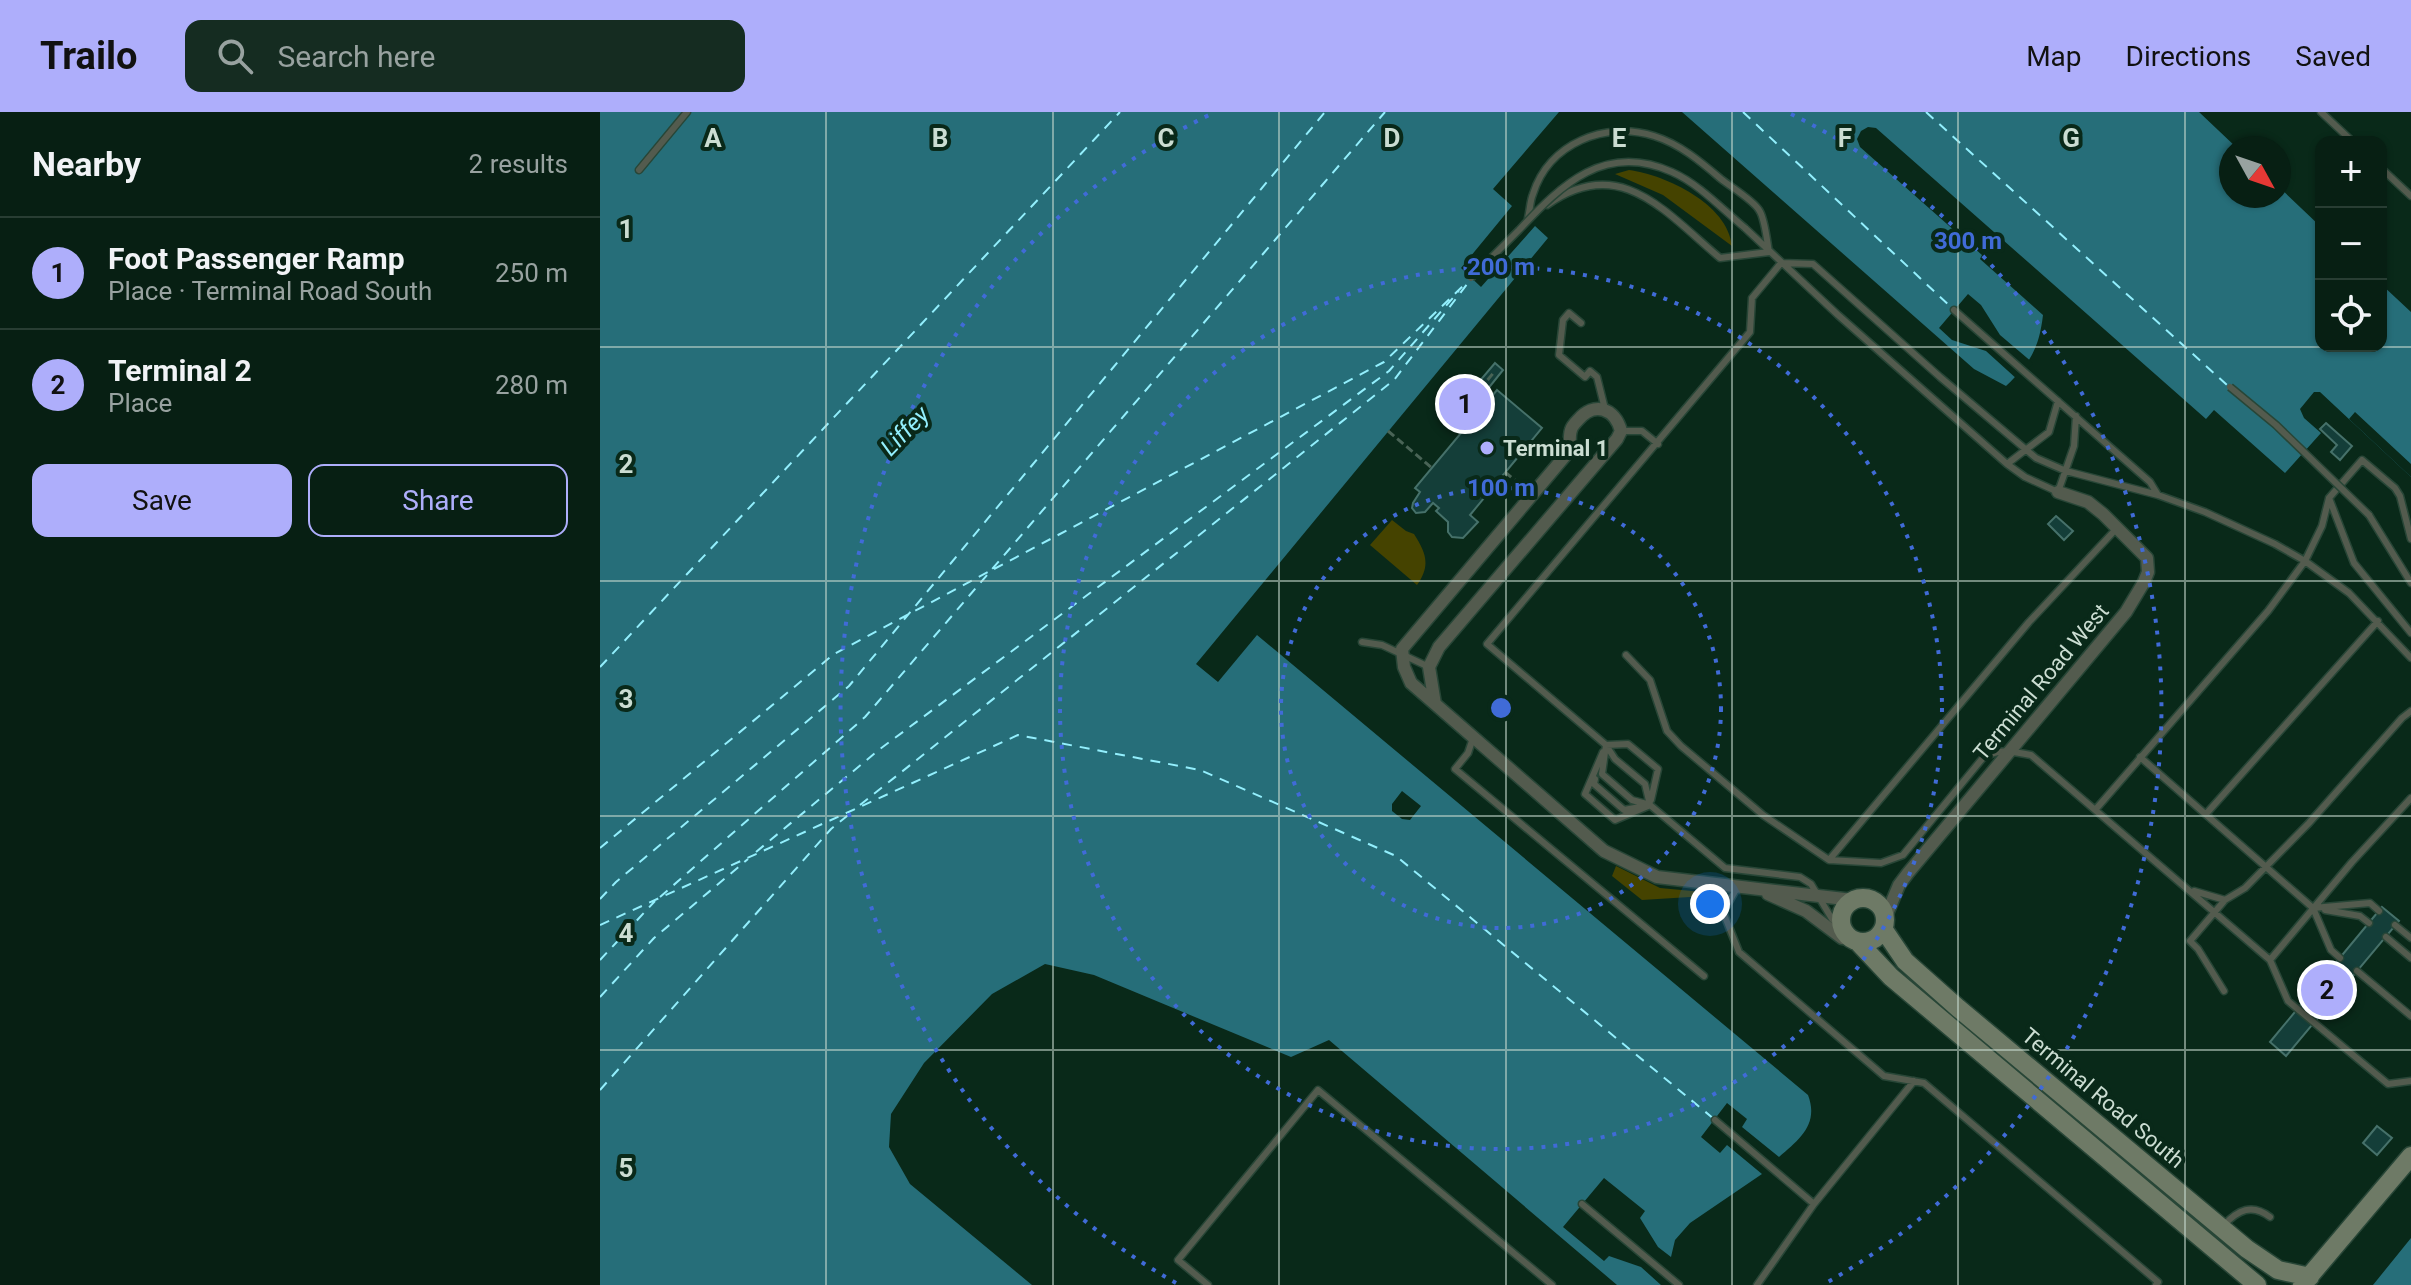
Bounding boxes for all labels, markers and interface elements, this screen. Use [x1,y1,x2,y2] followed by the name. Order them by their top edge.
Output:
[185,20,745,92] search box
[40,34,137,78] text: Trailo
[213,34,257,78] icon: search
[277,39,435,74] text: Search here
[2026,40,2082,73] text: Map
[2126,40,2251,73] text: Directions
[2295,40,2371,73] text: Saved
[704,123,722,153] text: A
[932,123,948,153] text: B
[1157,123,1175,153] text: C
[1384,123,1400,153] text: D
[1612,123,1627,153] text: E
[1838,123,1852,153] text: F
[2062,123,2080,153] text: G
[2219,136,2291,208] north arrow
[2315,136,2387,352] map controls
[2315,136,2387,208] button: +
[32,144,141,184] text: Nearby
[469,149,568,179] text: 2 results
[2315,208,2387,280] button: −
[619,214,633,244] text: 1
[1934,227,2002,255] text: 300 m
[108,241,405,276] text: Foot Passenger Ramp
[1467,253,1535,281] text: 200 m
[51,258,65,288] text: 1
[495,258,568,288] text: 250 m
[108,276,432,306] text: Place · Terminal Road South
[2315,280,2387,352] button: locate
[108,353,252,388] text: Terminal 2
[51,370,65,400] text: 2
[495,370,568,400] text: 280 m
[1439,374,1491,434] pin: 1
[108,388,172,418] text: Place
[875,400,936,461] water label: Liffey
[1503,436,1608,461] place label: Terminal 1
[1478,439,1496,457] marker: Terminal 1
[619,449,633,479] text: 2
[32,464,292,537] button: Save
[308,464,568,537] button: Share
[1467,474,1535,502] text: 100 m
[1968,599,2114,765] street label: Terminal Road West
[619,684,633,714] text: 3
[1487,694,1515,722] centre of rings
[1690,884,1730,924] your location
[619,918,634,948] text: 4
[2301,960,2353,1020] pin: 2
[2017,1023,2189,1173] street label: Terminal Road South
[619,1153,633,1183] text: 5

